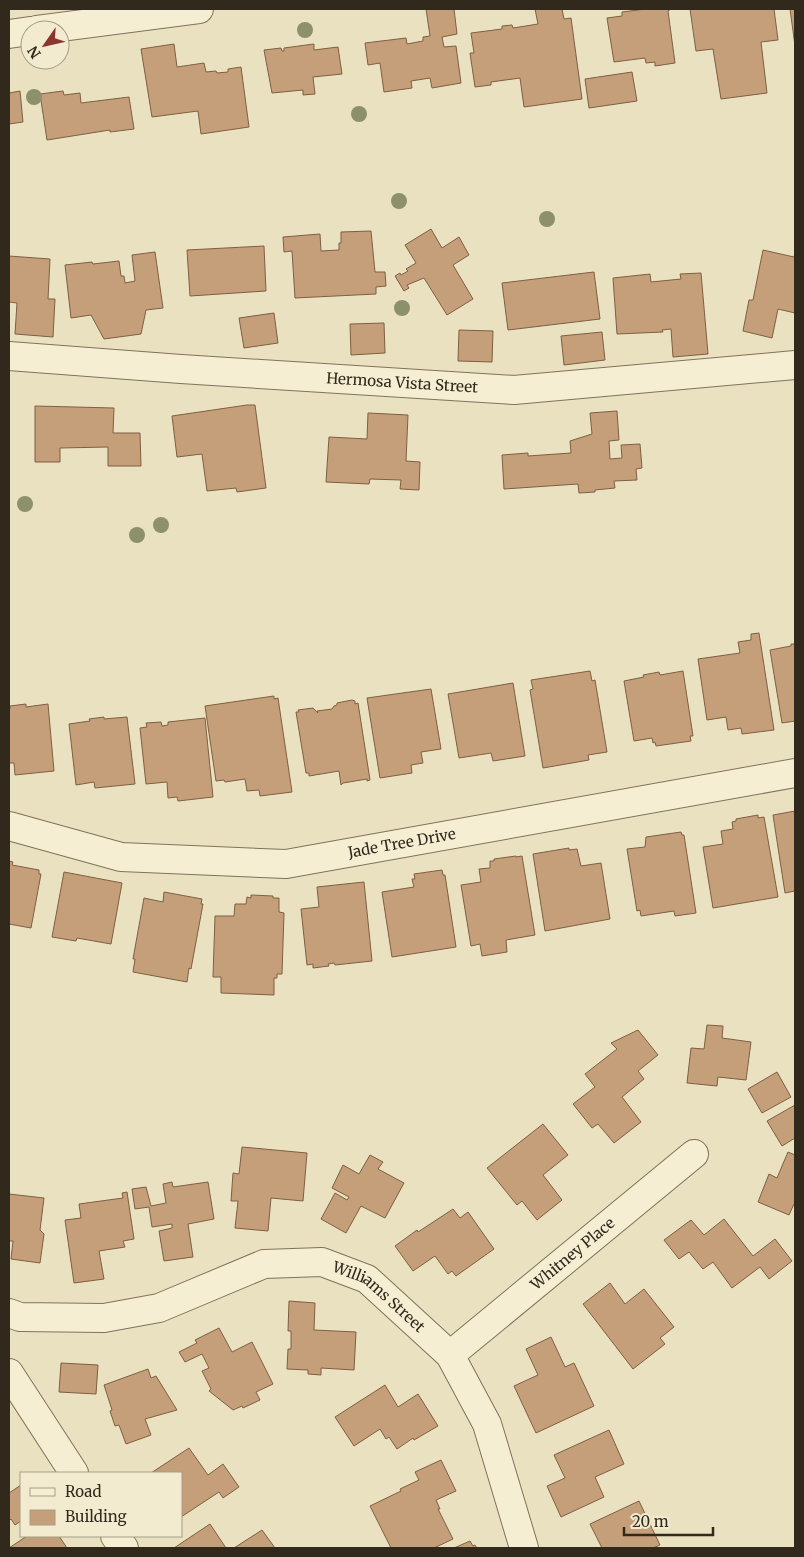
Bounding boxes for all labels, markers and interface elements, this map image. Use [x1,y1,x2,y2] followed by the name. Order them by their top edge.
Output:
[20,20,70,70] north arrow
[24,43,45,62] text: N
[326,368,479,397] street label: Hermosa Vista Street
[345,824,457,862] street label: Jade Tree Drive
[526,1213,618,1294] street label: Whitney Place
[329,1257,429,1336] street label: Williams Street
[20,1472,182,1537] legend
[65,1482,101,1501] text: Road
[624,1504,713,1536] scale bar
[65,1507,127,1526] text: Building
[632,1512,669,1531] text: 20 m

